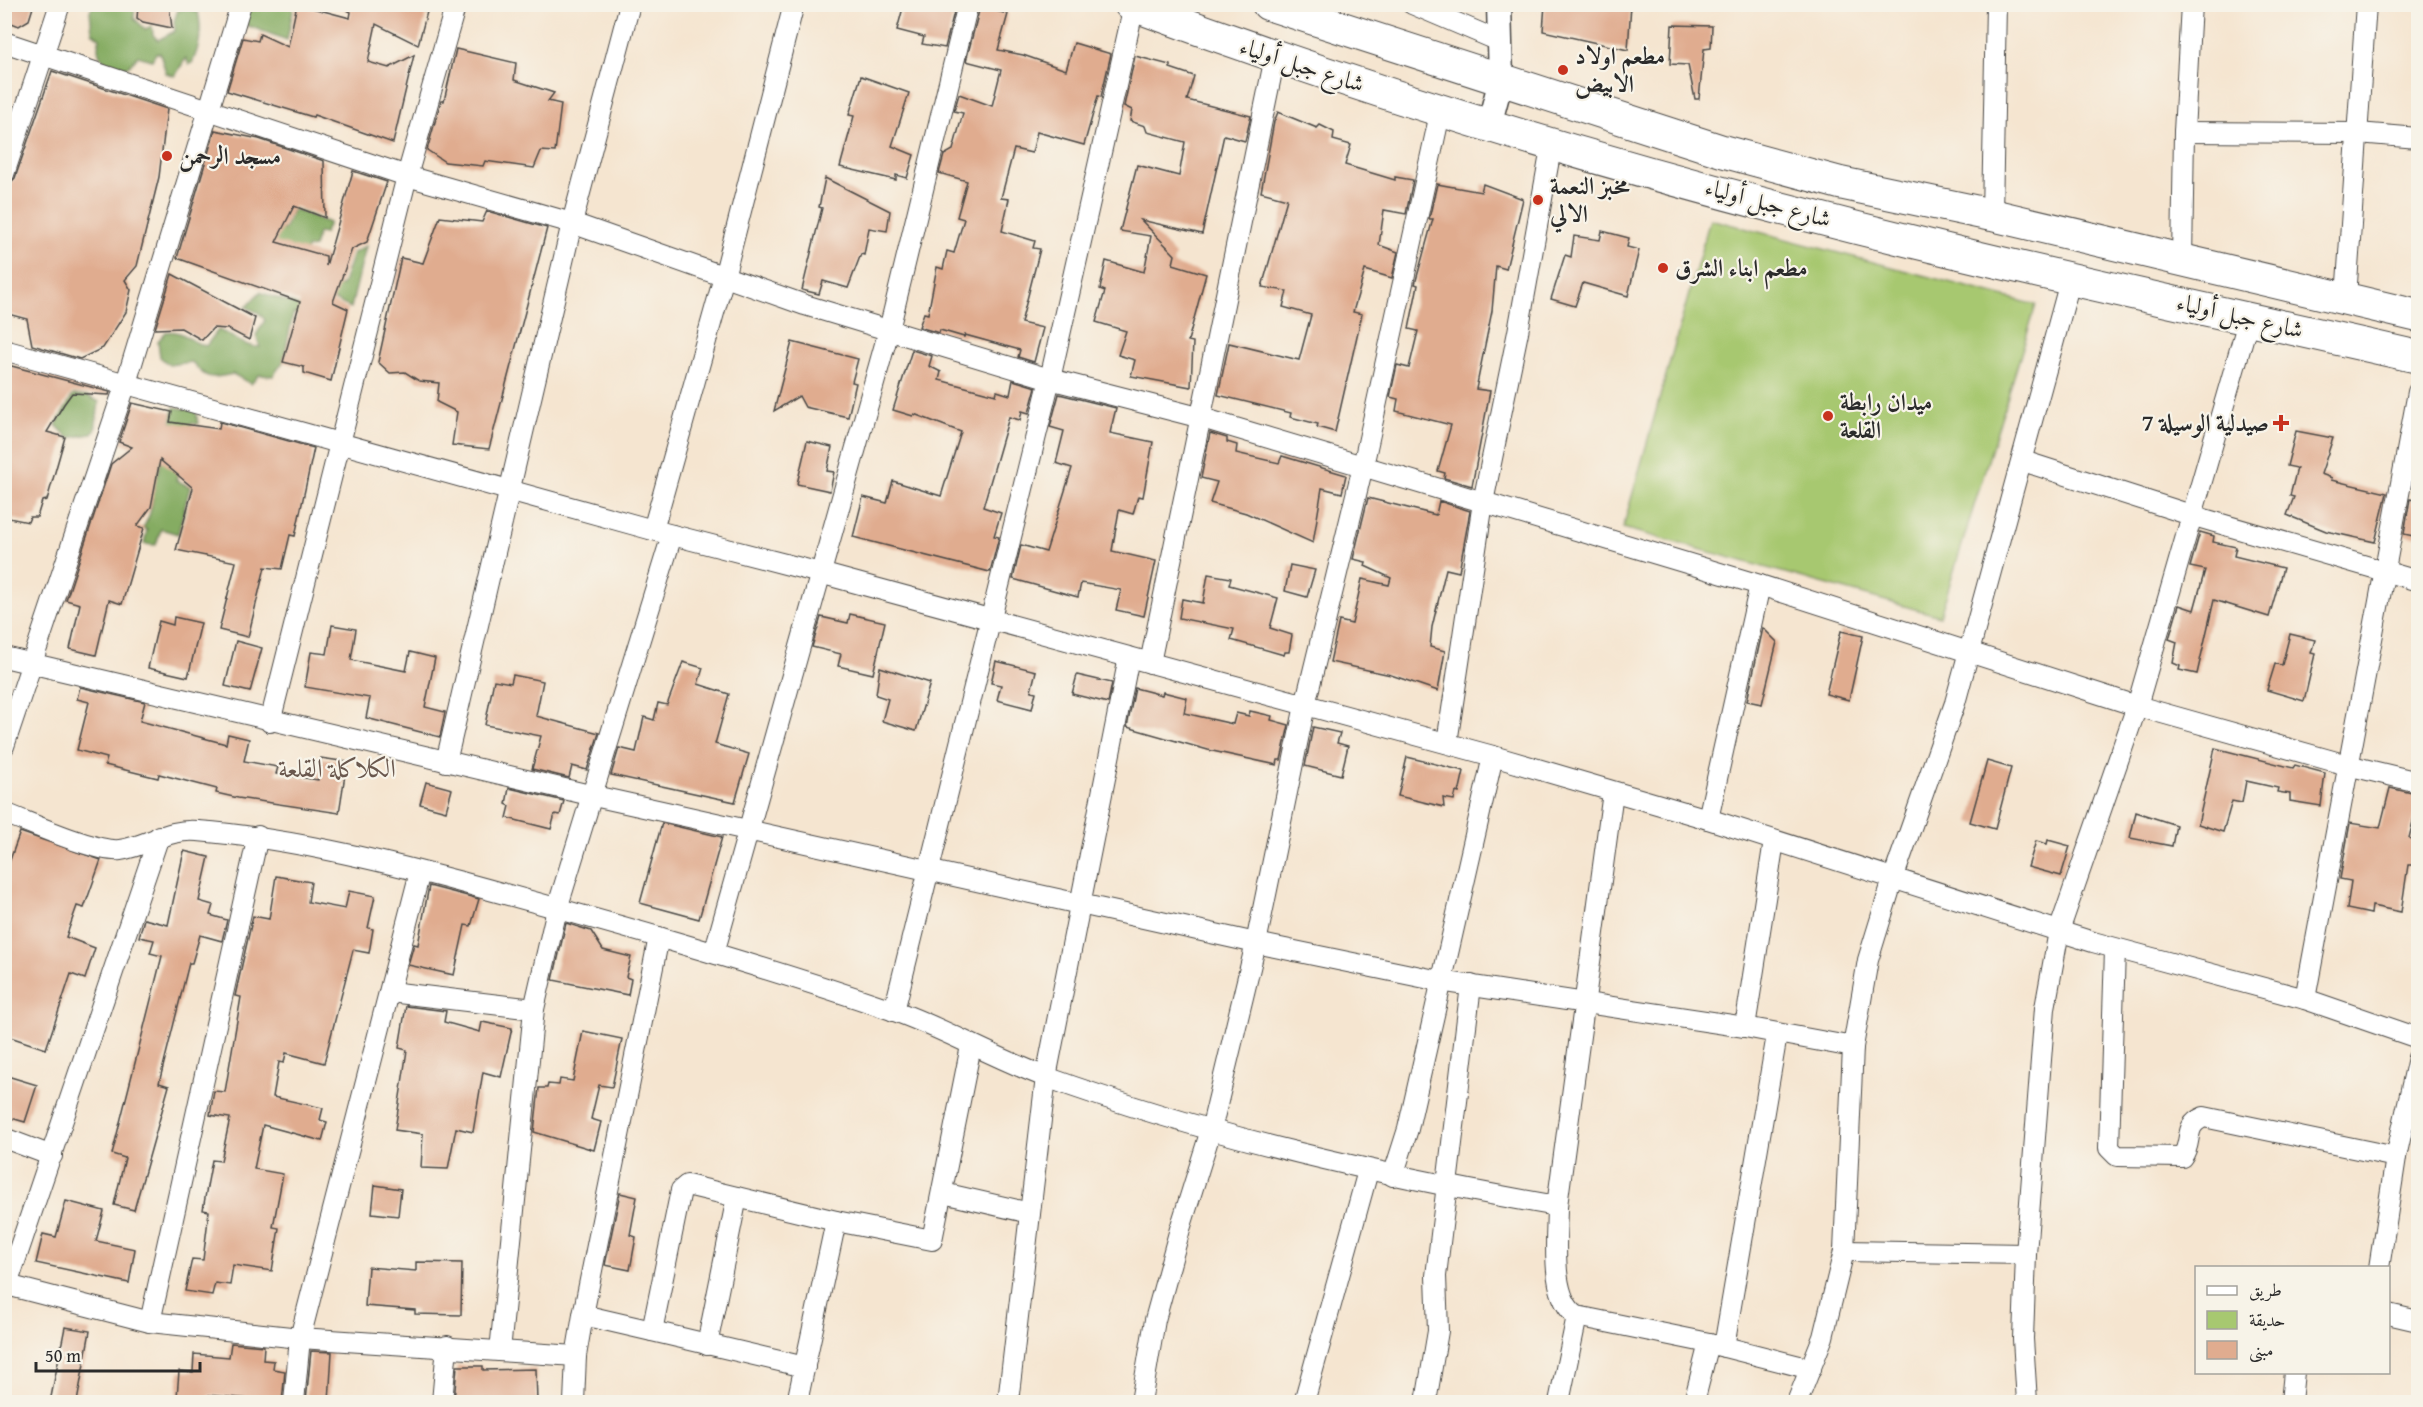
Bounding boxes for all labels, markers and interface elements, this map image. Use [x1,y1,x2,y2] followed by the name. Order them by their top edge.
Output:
[1234,28,1369,104] street label: شارع جبل أولياء
[1575,38,1665,101] place label: مطعم اولاد الابيض
[1556,63,1570,77] marker: مطعم اولاد الابيض
[179,138,281,173] place label: مسجد الرحمن
[160,149,174,163] marker: مسجد الرحمن
[1549,168,1630,233] place label: مخبز النعمة الالي
[1700,169,1835,239] street label: شارع جبل أولياء
[1531,193,1545,207] marker: مخبز النعمة الالي
[1675,250,1808,290] place label: مطعم ابناء الشرق
[1656,261,1670,275] marker: مطعم ابناء الشرق
[2173,284,2307,350] street label: شارع جبل أولياء
[1840,384,1932,447] place label: ميدان رابطة القلعة
[2142,405,2269,440] place label: صيدلية الوسيلة 7
[1821,409,1835,423] marker: ميدان رابطة القلعة
[2274,416,2288,430] marker: صيدلية الوسيلة 7
[278,748,396,787] district label: الكلاكلة القلعة
[2195,1266,2390,1374] legend
[2249,1276,2282,1303] text: طريق
[2249,1306,2285,1333] text: حديقة
[36,1335,200,1373] scale bar
[2249,1336,2274,1363] text: مبنى
[45,1342,81,1369] text: 50 m

